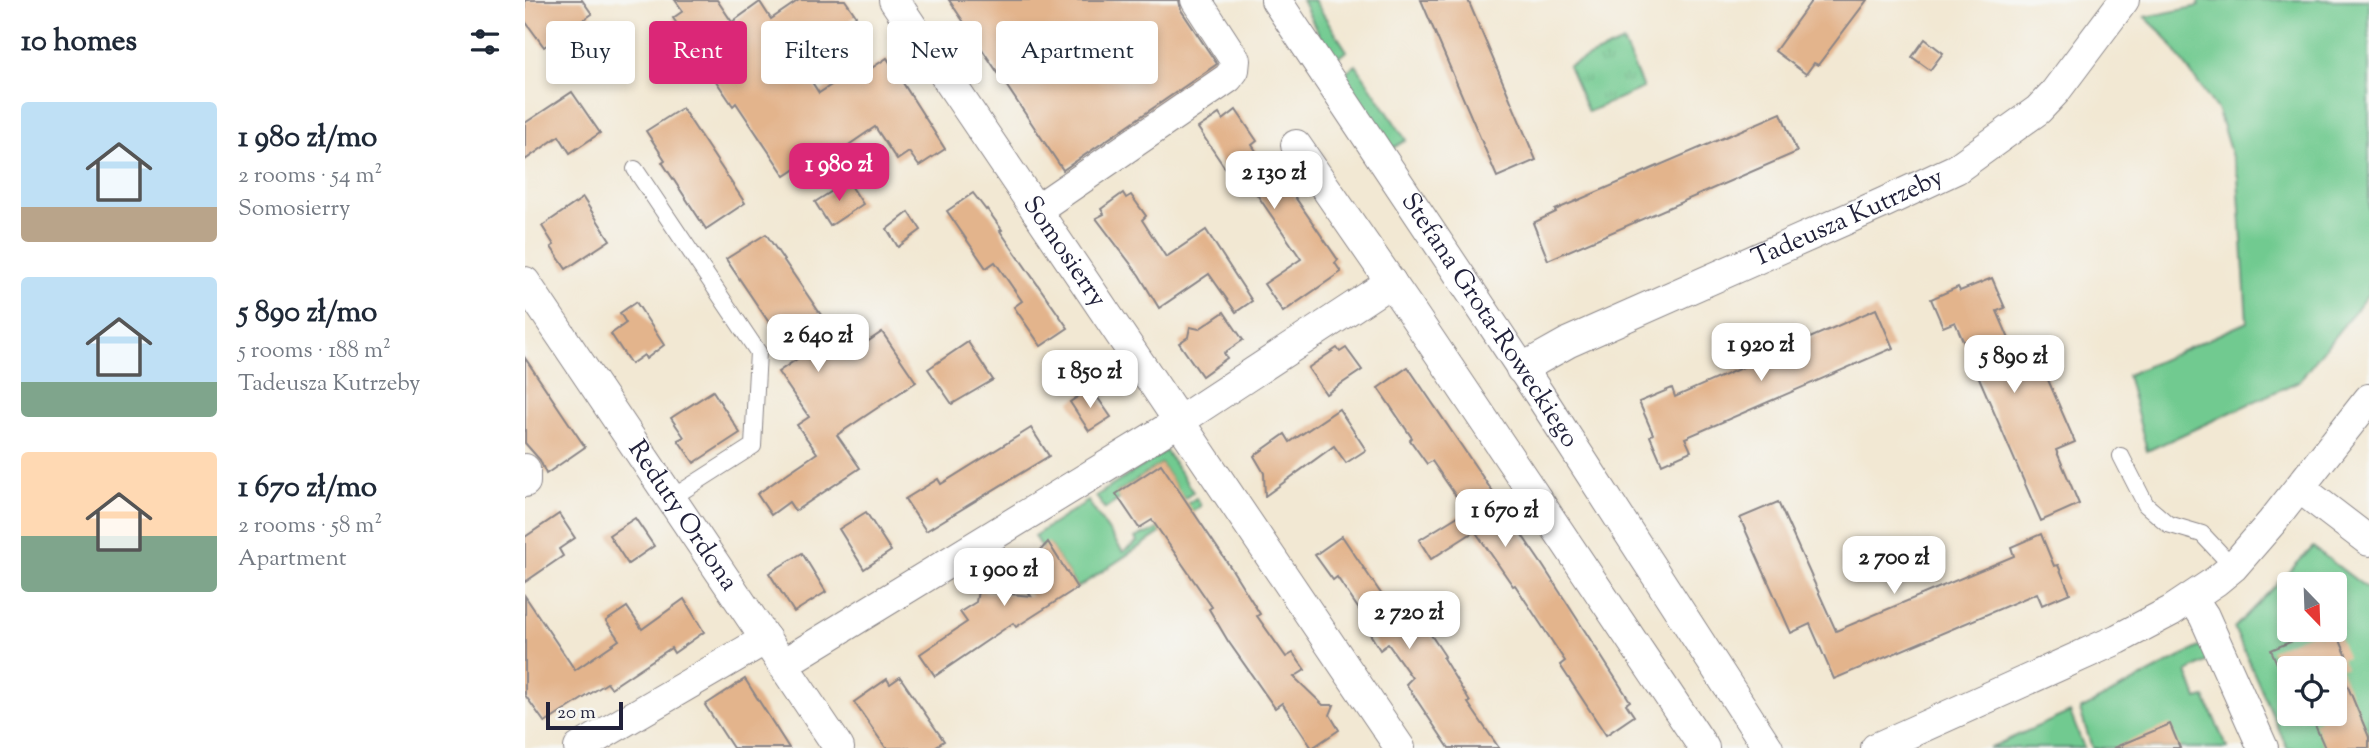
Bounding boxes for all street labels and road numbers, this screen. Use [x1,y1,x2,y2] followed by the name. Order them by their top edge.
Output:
[1746,159,1950,277] street label: Tadeusza Kutrzeby
[1391,186,1588,455] street label: Stefana Grota-Roweckiego
[1013,189,1115,315] street label: Somosierry
[618,433,747,599] street label: Reduty Ordona

